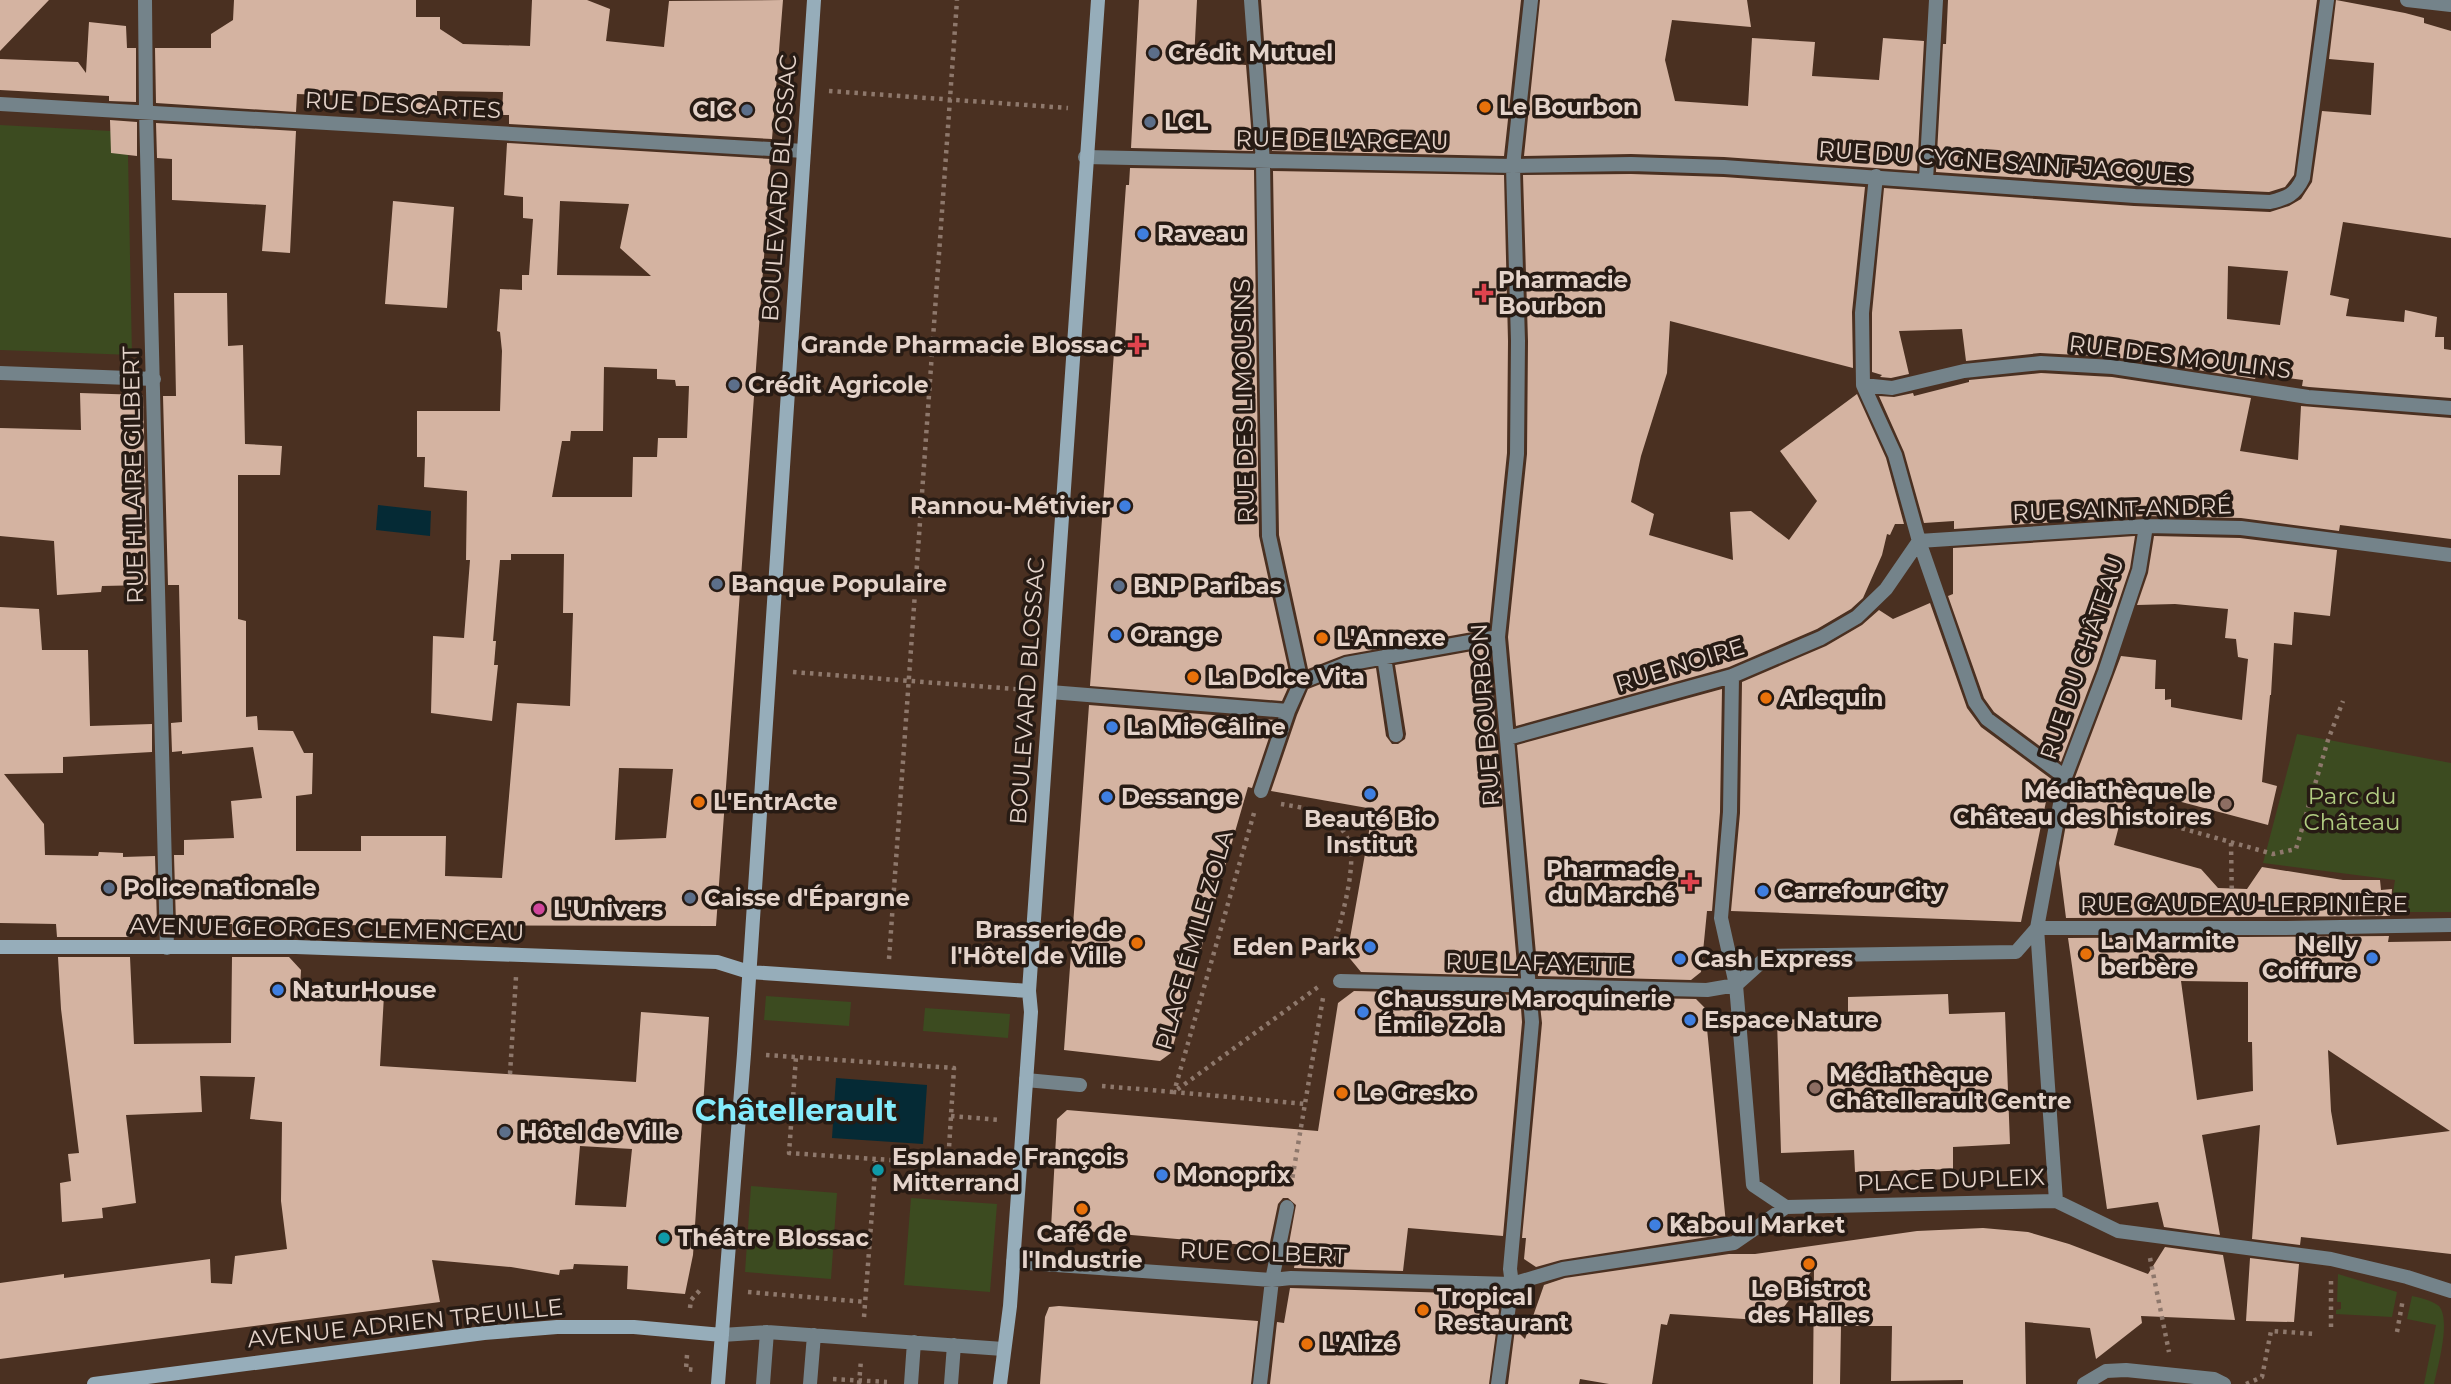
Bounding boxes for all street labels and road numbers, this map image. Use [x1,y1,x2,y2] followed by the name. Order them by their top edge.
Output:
[756,54,802,322] street label: BOULEVARD BLOSSAC
[304,86,502,124] street label: RUE DESCARTES
[1235,124,1449,156] street label: RUE DE L'ARCEAU
[1817,135,2193,189] street label: RUE DU CYGNE SAINT-JACQUES
[1228,278,1260,524] street label: RUE DES LIMOUSINS
[2067,329,2293,385] street label: RUE DES MOULINS
[117,345,149,604] street label: RUE HILAIRE GILBERT
[2012,491,2232,527] street label: RUE SAINT-ANDRÉ
[2034,553,2130,763] street label: RUE DU CHÂTEAU
[1004,557,1050,825] street label: BOULEVARD BLOSSAC
[1465,623,1505,807] street label: RUE BOURBON
[1612,632,1748,698] street label: RUE NOIRE
[1149,826,1239,1053] street label: PLACE ÉMILE ZOLA
[2080,890,2408,918] street label: RUE GAUDEAU-LERPINIÈRE
[129,912,525,946] street label: AVENUE GEORGES CLEMENCEAU
[1445,947,1633,979] street label: RUE LAFAYETTE
[1857,1163,2045,1197] street label: PLACE DUPLEIX
[1179,1236,1348,1270] street label: RUE COLBERT
[246,1293,564,1353] street label: AVENUE ADRIEN TREUILLE

